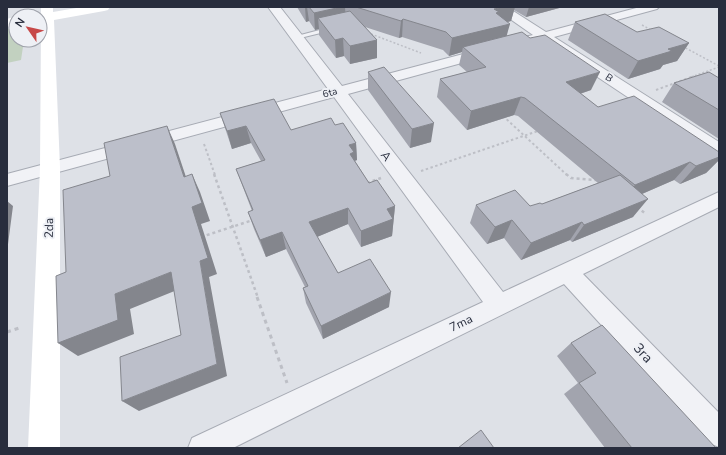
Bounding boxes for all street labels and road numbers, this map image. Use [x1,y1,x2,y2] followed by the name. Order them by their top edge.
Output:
[602,70,616,86] street label: B
[321,84,339,102] street label: 6ta
[377,148,395,165] street label: A
[41,218,57,238] street label: 2da
[447,311,475,335] street label: 7ma
[629,339,657,367] street label: 3ra

